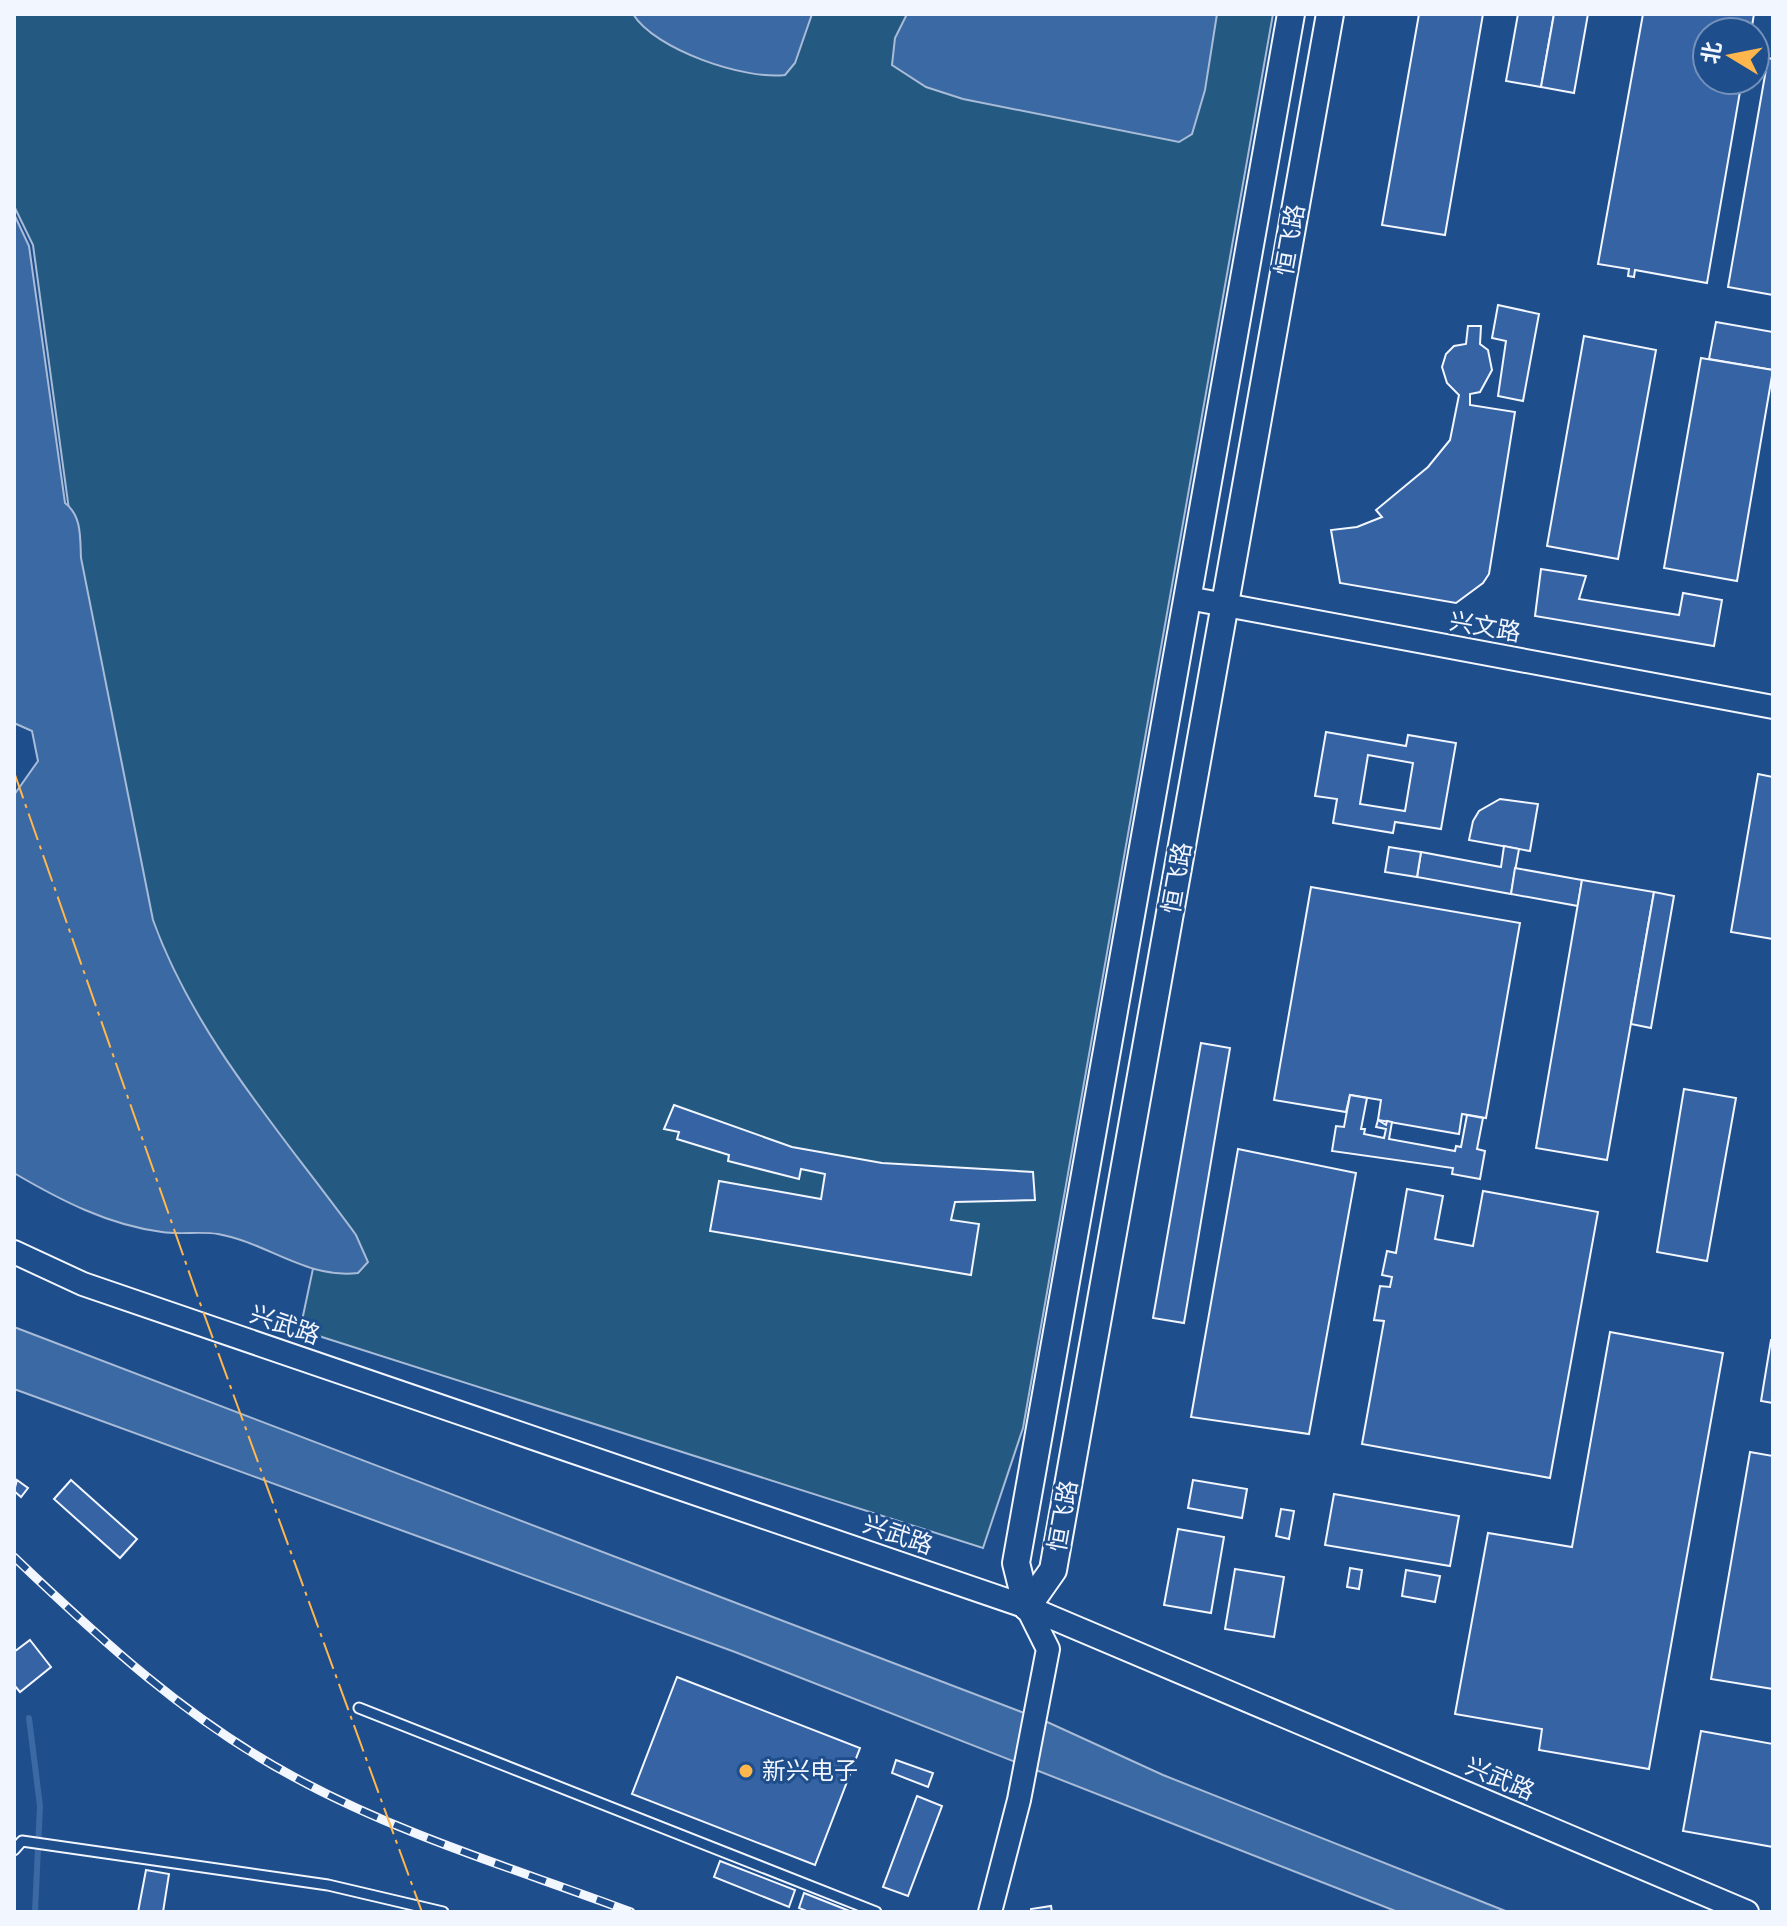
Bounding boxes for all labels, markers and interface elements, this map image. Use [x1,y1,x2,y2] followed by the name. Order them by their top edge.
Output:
[1691,16,1771,96] north arrow
[1694,39,1727,66] text: 北
[1266,201,1310,278] street label: 恒飞路
[1447,603,1524,647] street label: 兴文路
[1153,839,1197,916] street label: 恒飞路
[246,1296,325,1350] street label: 兴武路
[1039,1477,1083,1554] street label: 恒飞路
[859,1506,938,1560] street label: 兴武路
[1461,1748,1540,1806] street label: 兴武路
[762,1753,858,1785] place label: 新兴电子
[737,1762,755,1780] marker: 新兴电子

